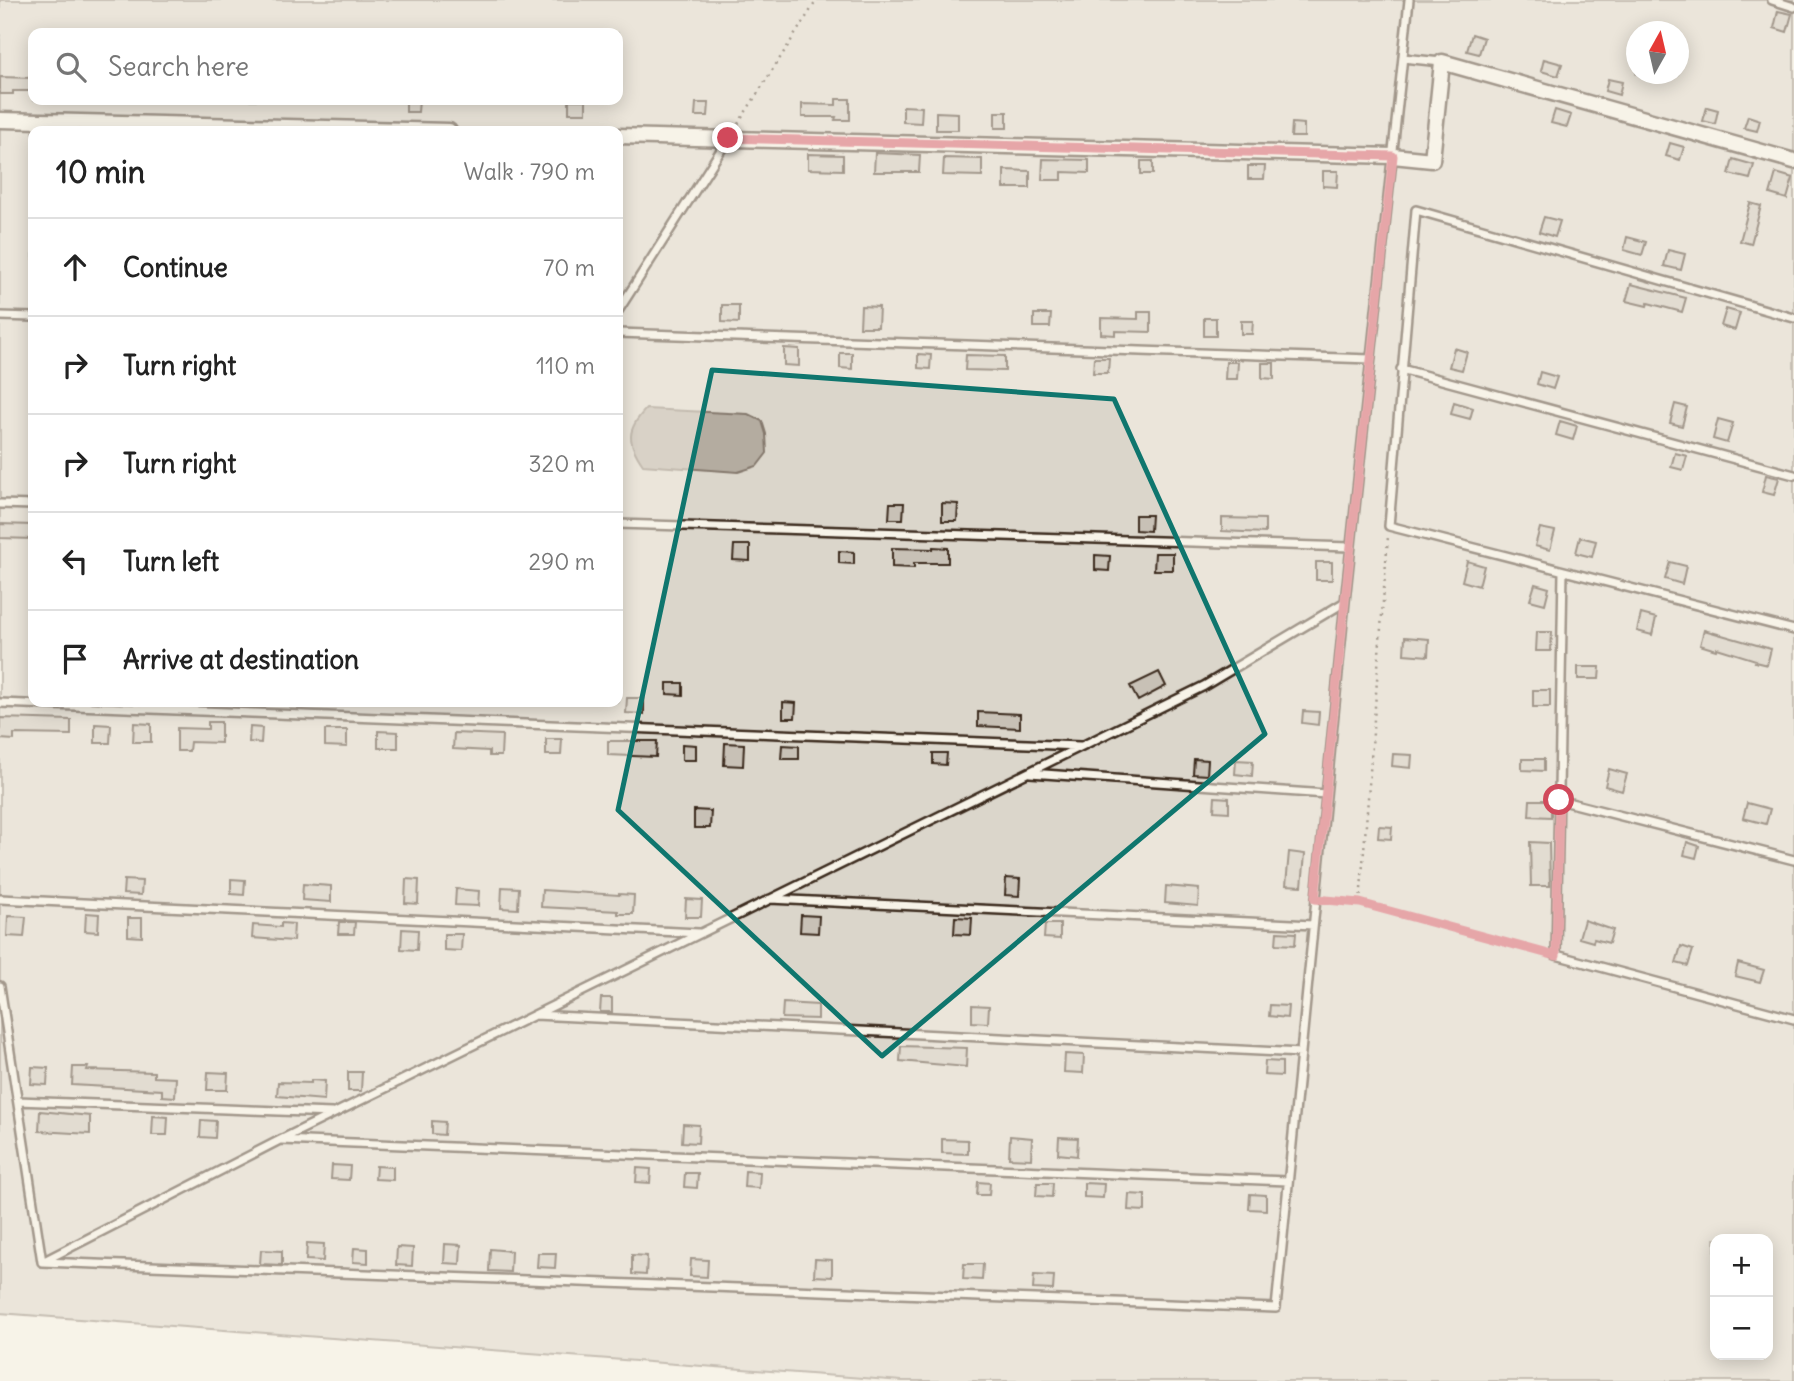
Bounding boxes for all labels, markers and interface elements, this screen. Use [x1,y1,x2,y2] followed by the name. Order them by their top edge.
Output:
[1626,21,1689,84] north arrow
[28,28,623,105] search box
[52,48,90,86] icon: search
[108,50,249,83] text: Search here
[712,122,743,153] route end
[56,153,145,191] text: 10 min
[464,157,595,186] text: Walk · 790 m
[56,248,94,286] icon: ahead
[123,251,228,284] text: Continue
[543,253,595,282] text: 70 m
[56,346,94,384] icon: right
[123,349,236,382] text: Turn right
[536,351,595,380] text: 110 m
[56,444,94,482] icon: right
[123,447,236,480] text: Turn right
[529,449,595,478] text: 320 m
[56,542,94,580] icon: left
[123,545,219,578] text: Turn left
[528,547,595,576] text: 290 m
[56,640,94,678] icon: arrive
[123,643,359,676] text: Arrive at destination
[1543,784,1574,815] route start
[1710,1234,1773,1360] map controls
[1710,1234,1773,1297] button: +
[1710,1297,1773,1360] button: −

